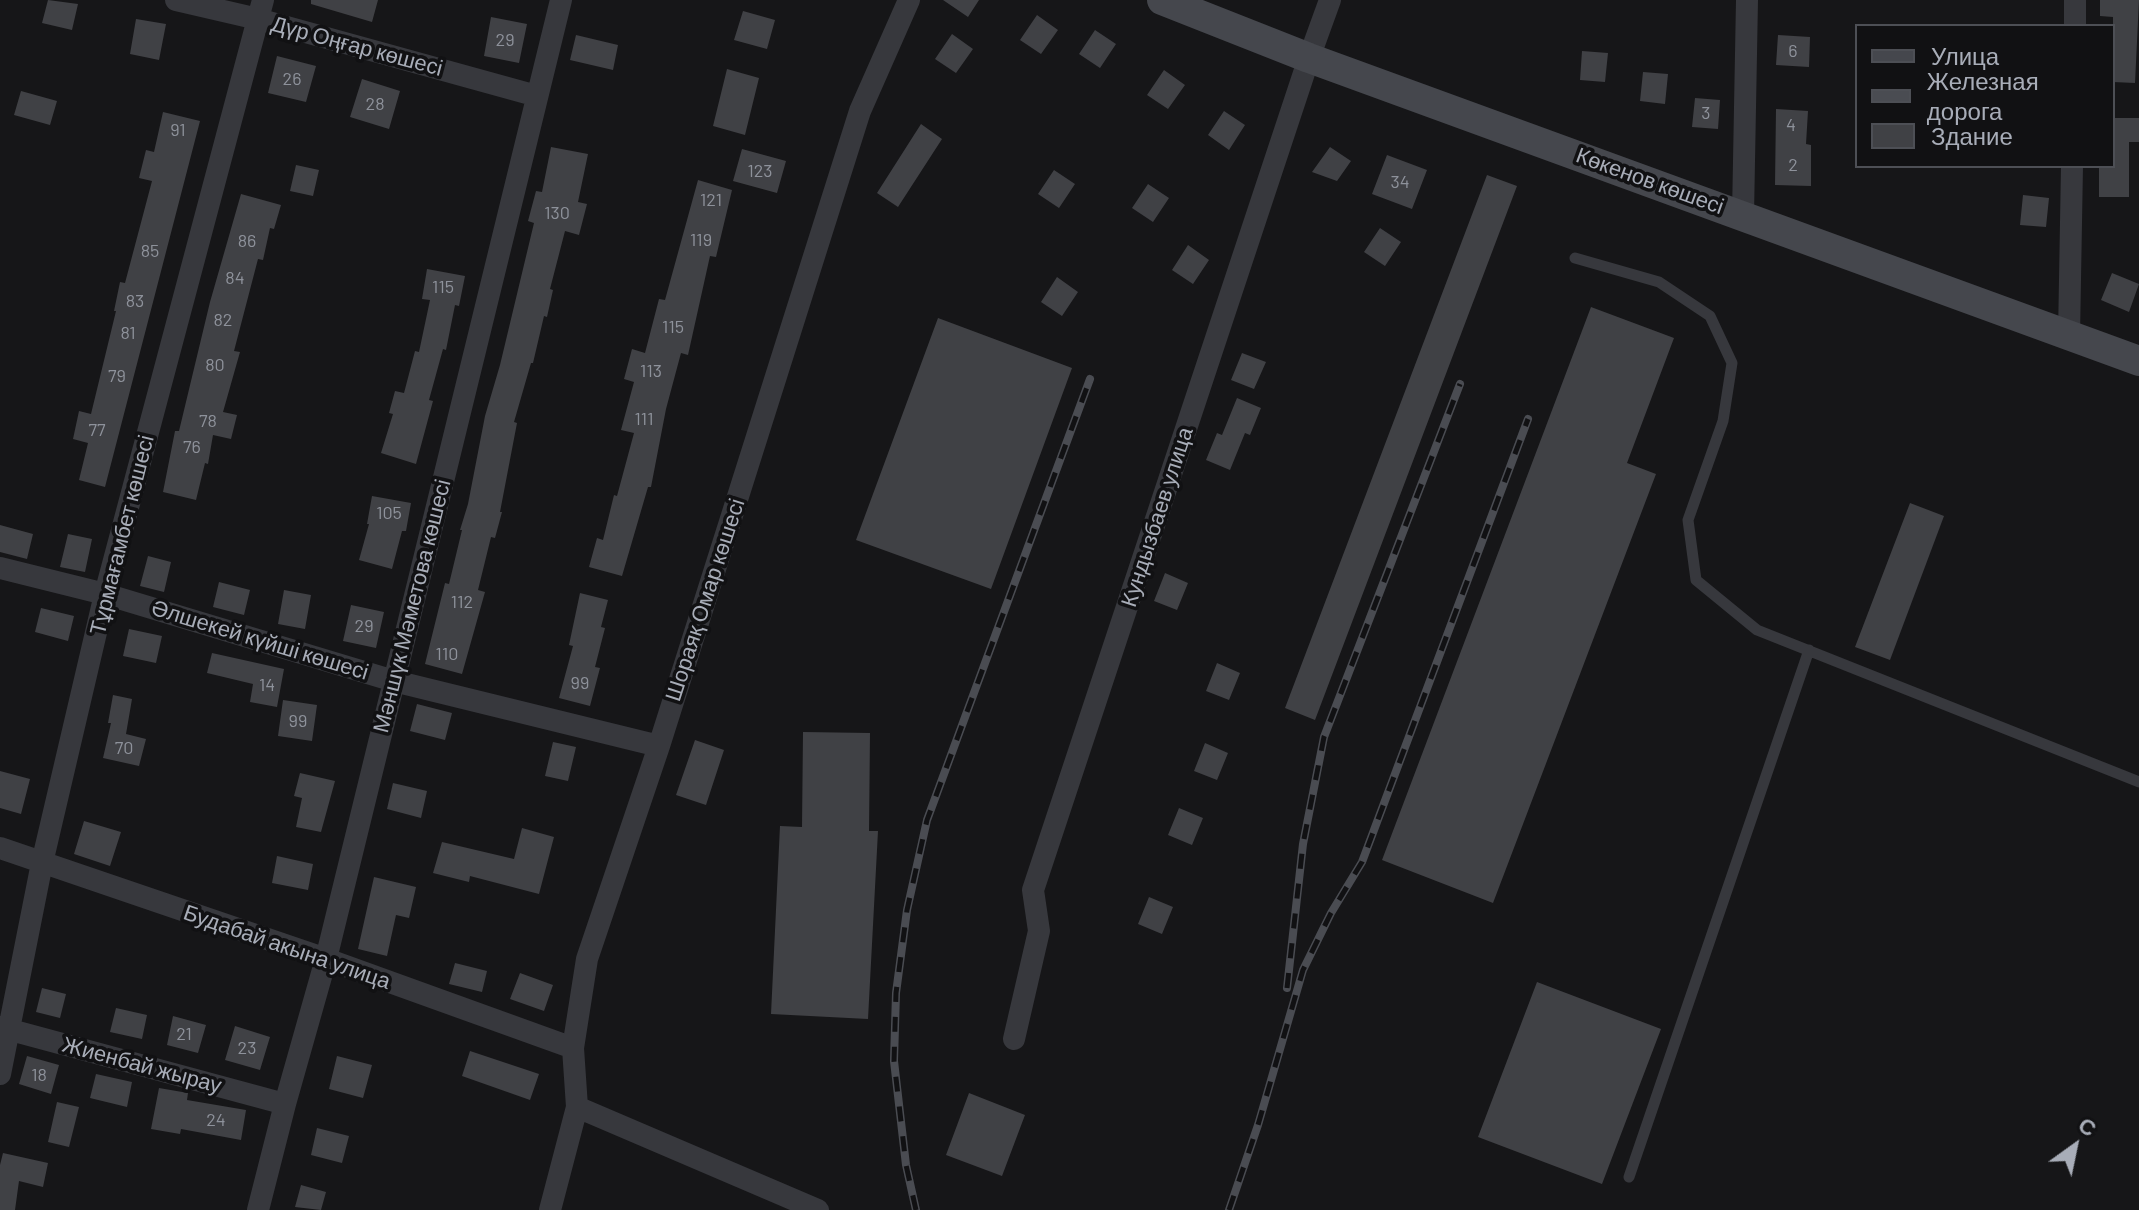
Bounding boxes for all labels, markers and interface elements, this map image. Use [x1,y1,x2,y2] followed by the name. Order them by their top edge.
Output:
[268,10,446,82] street label: Дүр Оңғар көшесі
[1855,24,2115,168] legend
[495,29,515,51] house number: 29
[1788,40,1798,62] house number: 6
[1931,41,1999,70] text: Улица
[1927,66,2039,125] text: Железная дорога
[283,68,301,90] house number: 26
[365,93,385,115] house number: 28
[1701,102,1711,124] house number: 3
[1786,114,1796,136] house number: 4
[170,119,186,141] house number: 91
[1931,121,2013,150] text: Здание
[1573,142,1727,220] street label: Көкенов көшесі
[1788,154,1798,176] house number: 2
[747,160,773,182] house number: 123
[1390,171,1410,193] house number: 34
[700,189,722,211] house number: 121
[544,202,570,224] house number: 130
[690,229,712,251] house number: 119
[238,230,256,252] house number: 86
[141,240,159,262] house number: 85
[225,267,245,289] house number: 84
[432,276,454,298] house number: 115
[126,290,144,312] house number: 83
[213,309,233,331] house number: 82
[662,316,684,338] house number: 115
[120,322,136,344] house number: 81
[205,354,225,376] house number: 80
[640,360,662,382] house number: 113
[108,365,126,387] house number: 79
[634,408,654,430] house number: 111
[199,410,217,432] house number: 78
[88,419,106,441] house number: 77
[1115,424,1199,610] street label: Кундызбаев улица
[84,432,160,638] street label: Тұрмағамбет көшесі
[183,436,201,458] house number: 76
[368,476,456,736] street label: Мәншүк Мәметова көшесі
[660,495,750,705] street label: Шораяқ Омар көшесі
[376,502,402,524] house number: 105
[451,591,473,613] house number: 112
[148,594,372,686] street label: Әлшекей күйші көшесі
[354,615,374,637] house number: 29
[436,643,458,665] house number: 110
[571,672,589,694] house number: 99
[259,674,275,696] house number: 14
[289,710,307,732] house number: 99
[115,737,133,759] house number: 70
[180,899,394,995] street label: Будабай акына улица
[176,1023,192,1045] house number: 21
[59,1031,225,1099] street label: Жиенбай жырау
[238,1037,256,1059] house number: 23
[31,1064,47,1086] house number: 18
[2035,1106,2115,1186] north arrow
[206,1109,226,1131] house number: 24
[2074,1111,2102,1141] text: С

